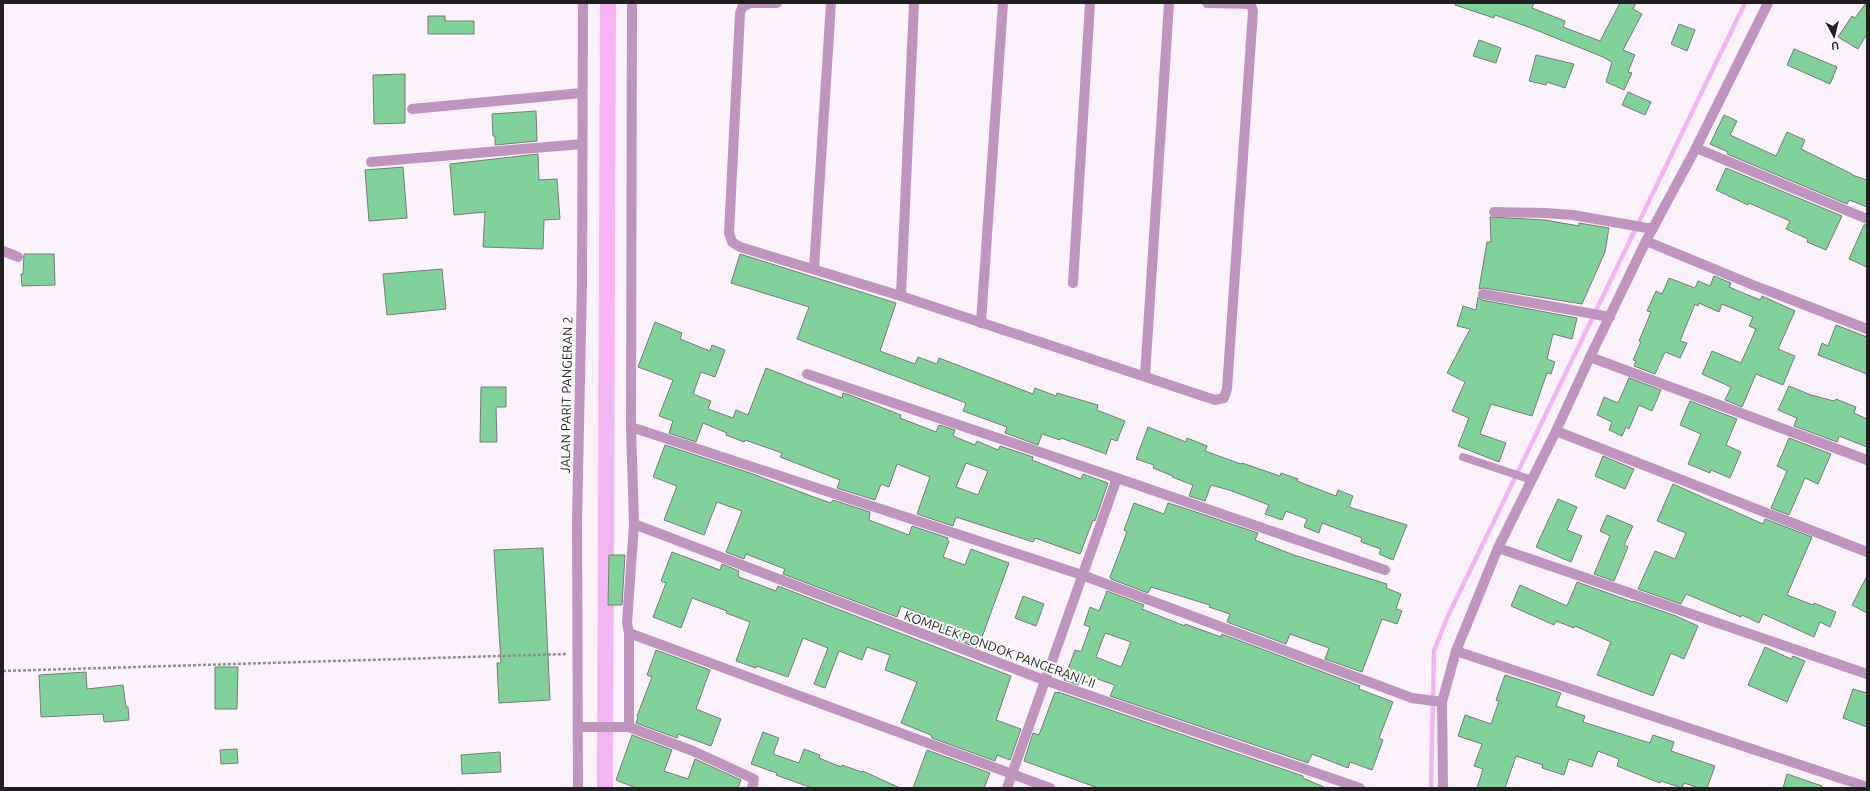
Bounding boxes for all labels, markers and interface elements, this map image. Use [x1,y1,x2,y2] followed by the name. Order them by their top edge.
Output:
[1814,16,1854,56] north arrow
[1831,39,1840,52] text: U
[558,316,574,474] street label: JALAN PARIT PANGERAN 2
[902,608,1098,690] street label: KOMPLEK PONDOK PANGERAN I-II

